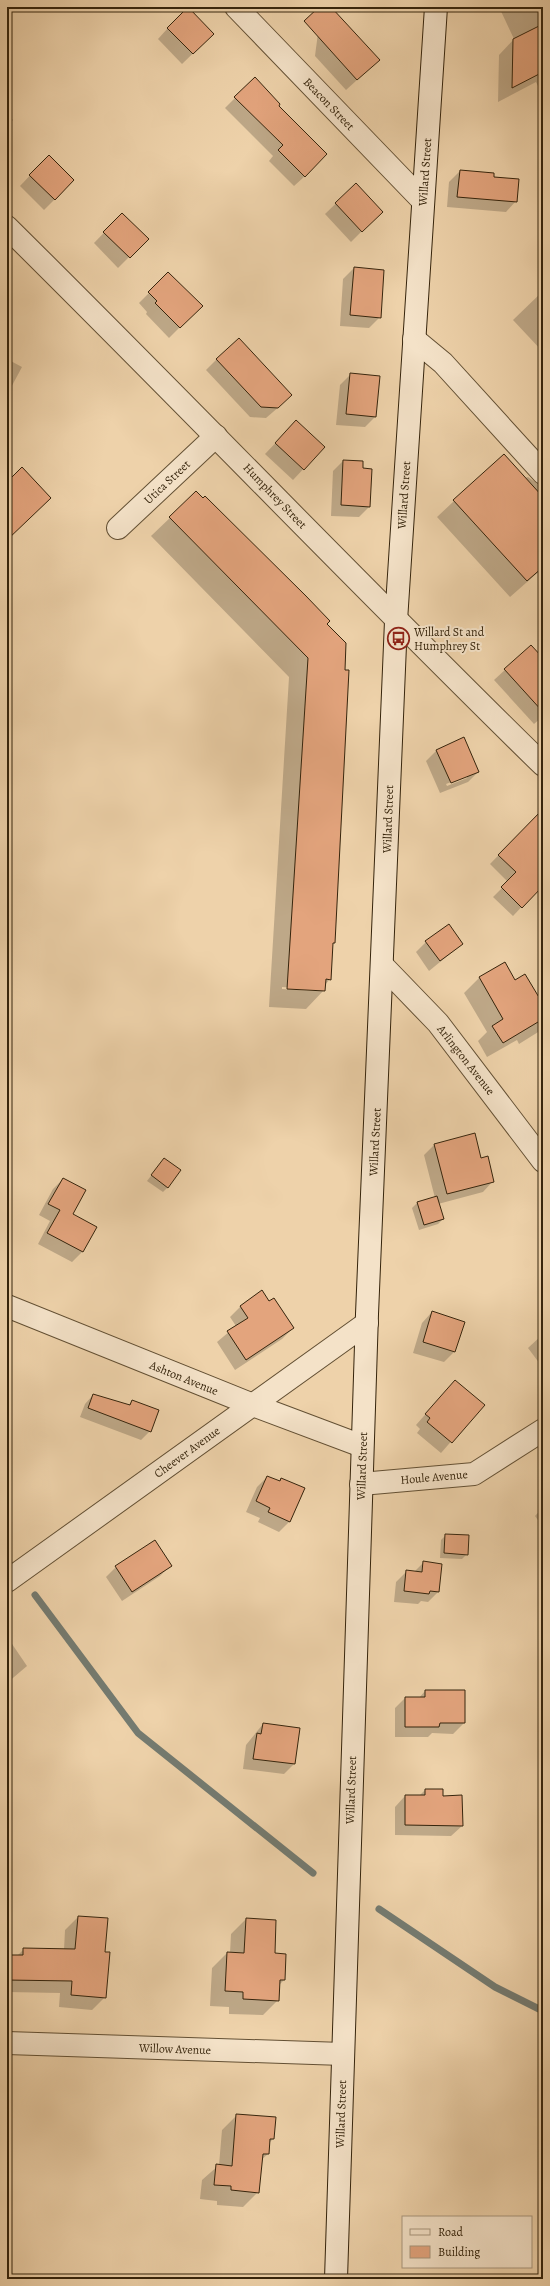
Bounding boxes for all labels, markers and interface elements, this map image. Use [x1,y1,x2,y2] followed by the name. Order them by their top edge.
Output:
[300,74,358,134] street label: Beacon Street
[415,137,435,208] street label: Willard Street
[140,456,194,508] street label: Utica Street
[240,460,310,532] street label: Humphrey Street
[394,460,414,531] street label: Willard Street
[413,624,485,654] place label: Willard St and Humphrey St
[385,626,411,652] bus stop icon: Willard St and Humphrey St
[379,785,397,854] street label: Willard Street
[433,1021,498,1098] street label: Arlington Avenue
[365,1107,385,1178] street label: Willard Street
[146,1357,221,1399] street label: Ashton Avenue
[151,1423,223,1481] street label: Cheever Avenue
[353,1432,371,1501] street label: Willard Street
[400,1466,468,1488] street label: Houle Avenue
[342,1756,360,1825] street label: Willard Street
[138,2040,211,2058] street label: Willow Avenue
[332,2080,350,2149] street label: Willard Street
[402,2216,532,2268] legend
[438,2224,464,2240] text: Road
[438,2244,480,2260] text: Building

